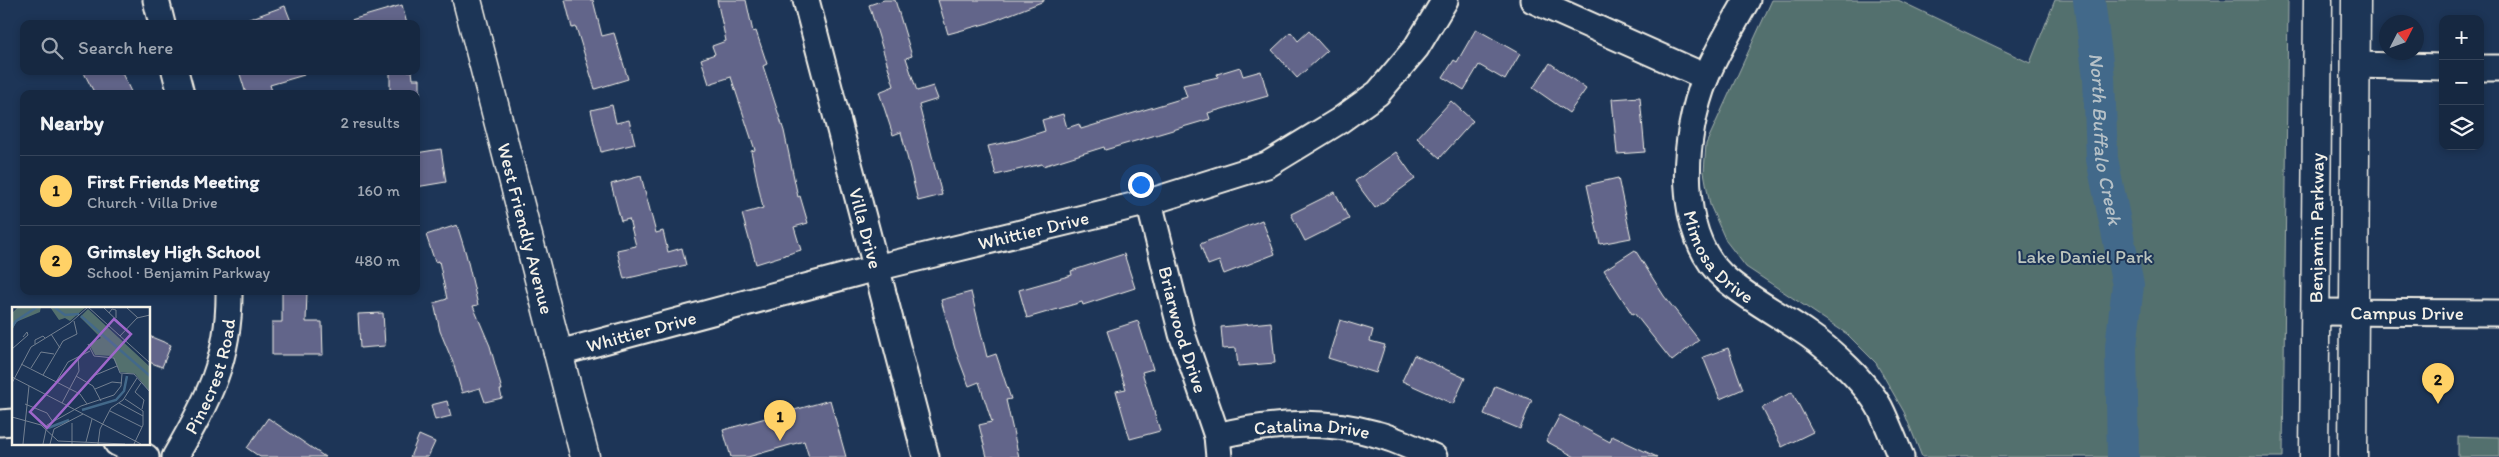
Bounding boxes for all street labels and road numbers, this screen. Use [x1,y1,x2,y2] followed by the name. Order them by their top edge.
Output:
[492,141,559,317] street label: West Friendly Avenue
[2304,153,2329,303] street label: Benjamin Parkway
[844,185,887,271] street label: Villa Drive
[976,206,1091,255] street label: Whittier Drive
[1679,208,1758,308] street label: Mimosa Drive
[1153,264,1212,396] street label: Briarwood Drive
[2350,301,2464,325] street label: Campus Drive
[584,306,699,357] street label: Whittier Drive
[179,317,240,438] street label: Pinecrest Road
[1252,413,1372,444] street label: Catalina Drive

